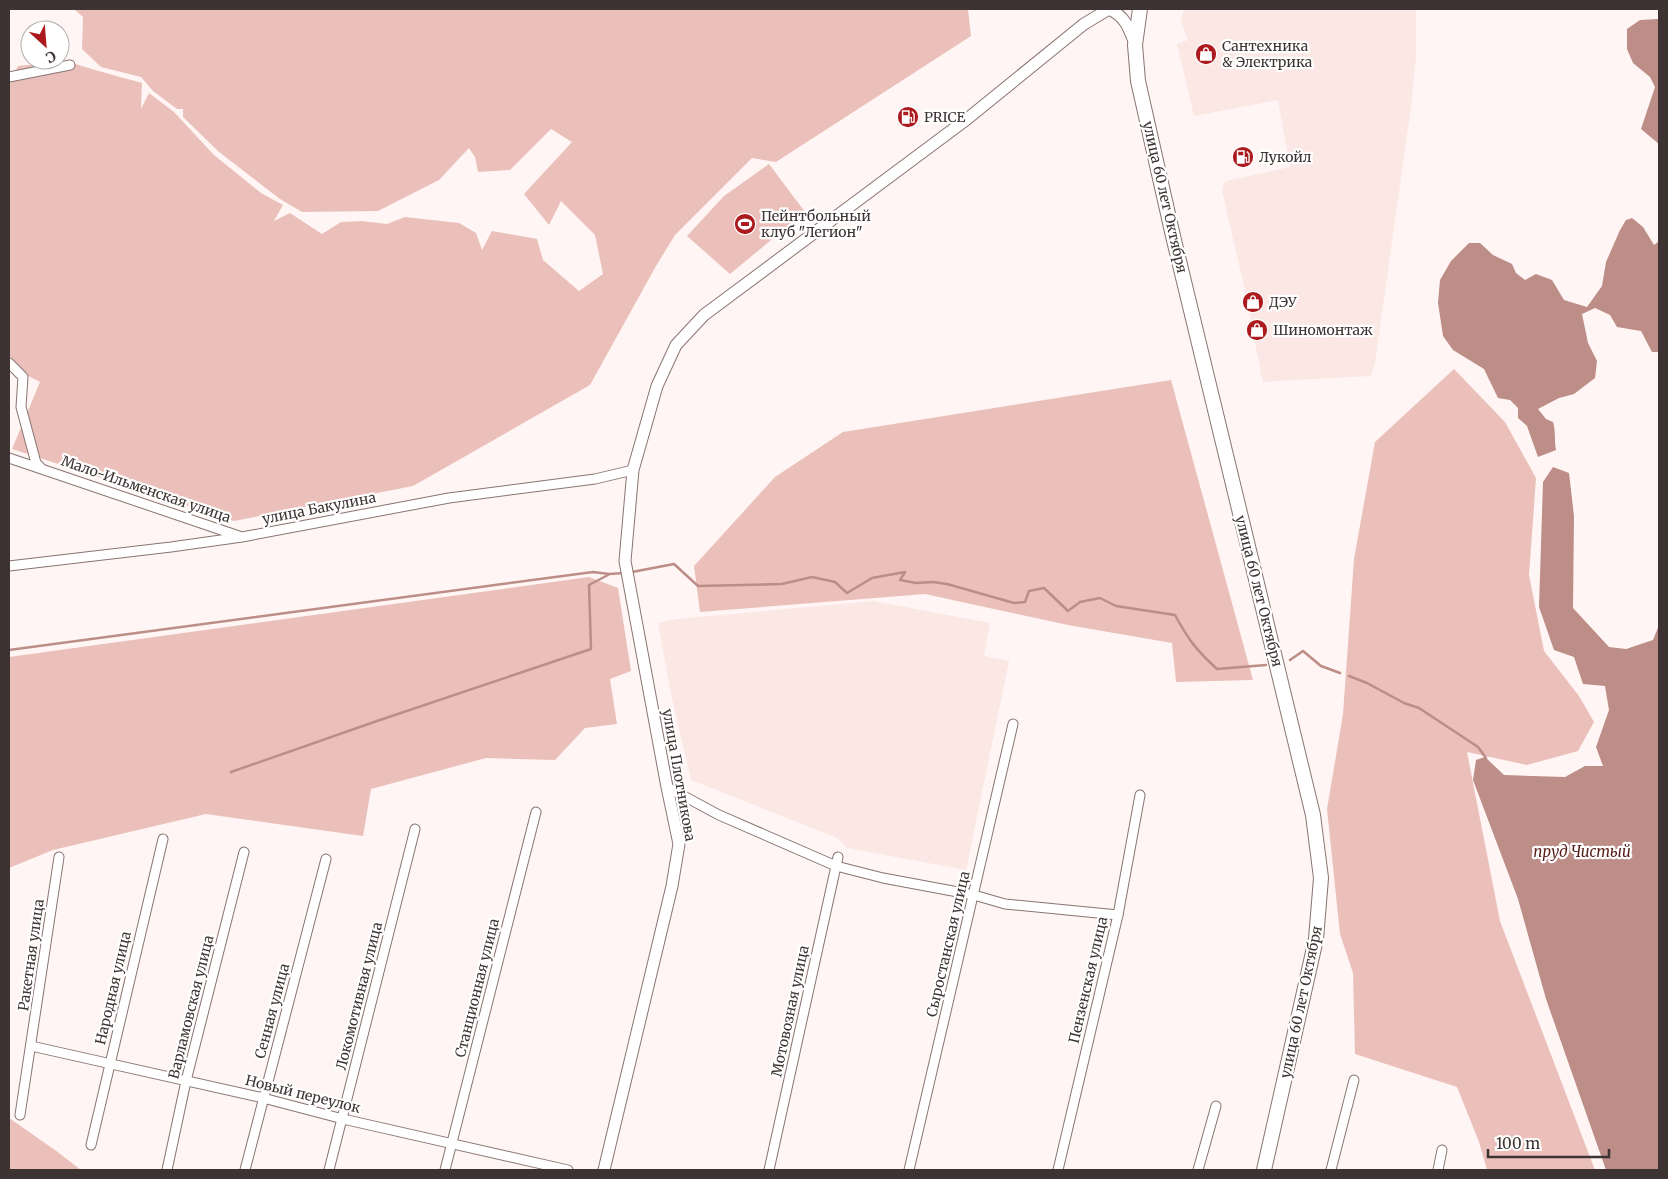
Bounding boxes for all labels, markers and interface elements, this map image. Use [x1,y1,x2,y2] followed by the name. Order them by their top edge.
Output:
[20,20,70,70] north arrow
[1222,37,1313,71] place label: Сантехника & Электрика
[1194,42,1218,66] shop icon: Сантехника & Электрика
[43,47,59,67] text: С
[896,105,920,129] fuel station icon: PRICE
[924,108,966,126] place label: PRICE
[1139,119,1191,275] street label: улица 60 лет Октября
[1231,145,1255,169] fuel station icon: Лукойл
[1259,148,1312,166] place label: Лукойл
[761,207,871,241] place label: Пейнтбольный клуб "Легион"
[733,212,757,236] sports icon: Пейнтбольный клуб "Легион"
[1241,290,1265,314] shop icon: ДЭУ
[1269,293,1298,311] place label: ДЭУ
[1245,318,1269,342] shop icon: Шиномонтаж
[1273,321,1373,339] place label: Шиномонтаж
[59,452,234,527] street label: Мало-Ильменская улица
[261,488,378,528] street label: улица Бакулина
[1231,513,1287,669] street label: улица 60 лет Октября
[658,707,700,843] street label: улица Плотникова
[1533,842,1631,861] water label: пруд Чистый
[922,869,974,1019] street label: Сыростанская улица
[14,897,48,1012] street label: Ракетная улица
[1065,914,1111,1045] street label: Пензенская улица
[451,916,503,1059] street label: Станционная улица
[332,920,386,1072] street label: Локомотивная улица
[1276,924,1326,1080] street label: улица 60 лет Октября
[91,929,135,1046] street label: Народная улица
[164,933,218,1081] street label: Варламовская улица
[767,943,813,1078] street label: Мотовозная улица
[251,961,293,1061] street label: Сенная улица
[244,1071,363,1117] street label: Новый переулок
[1488,1126,1609,1158] scale bar
[1496,1134,1540,1153] text: 100 m

